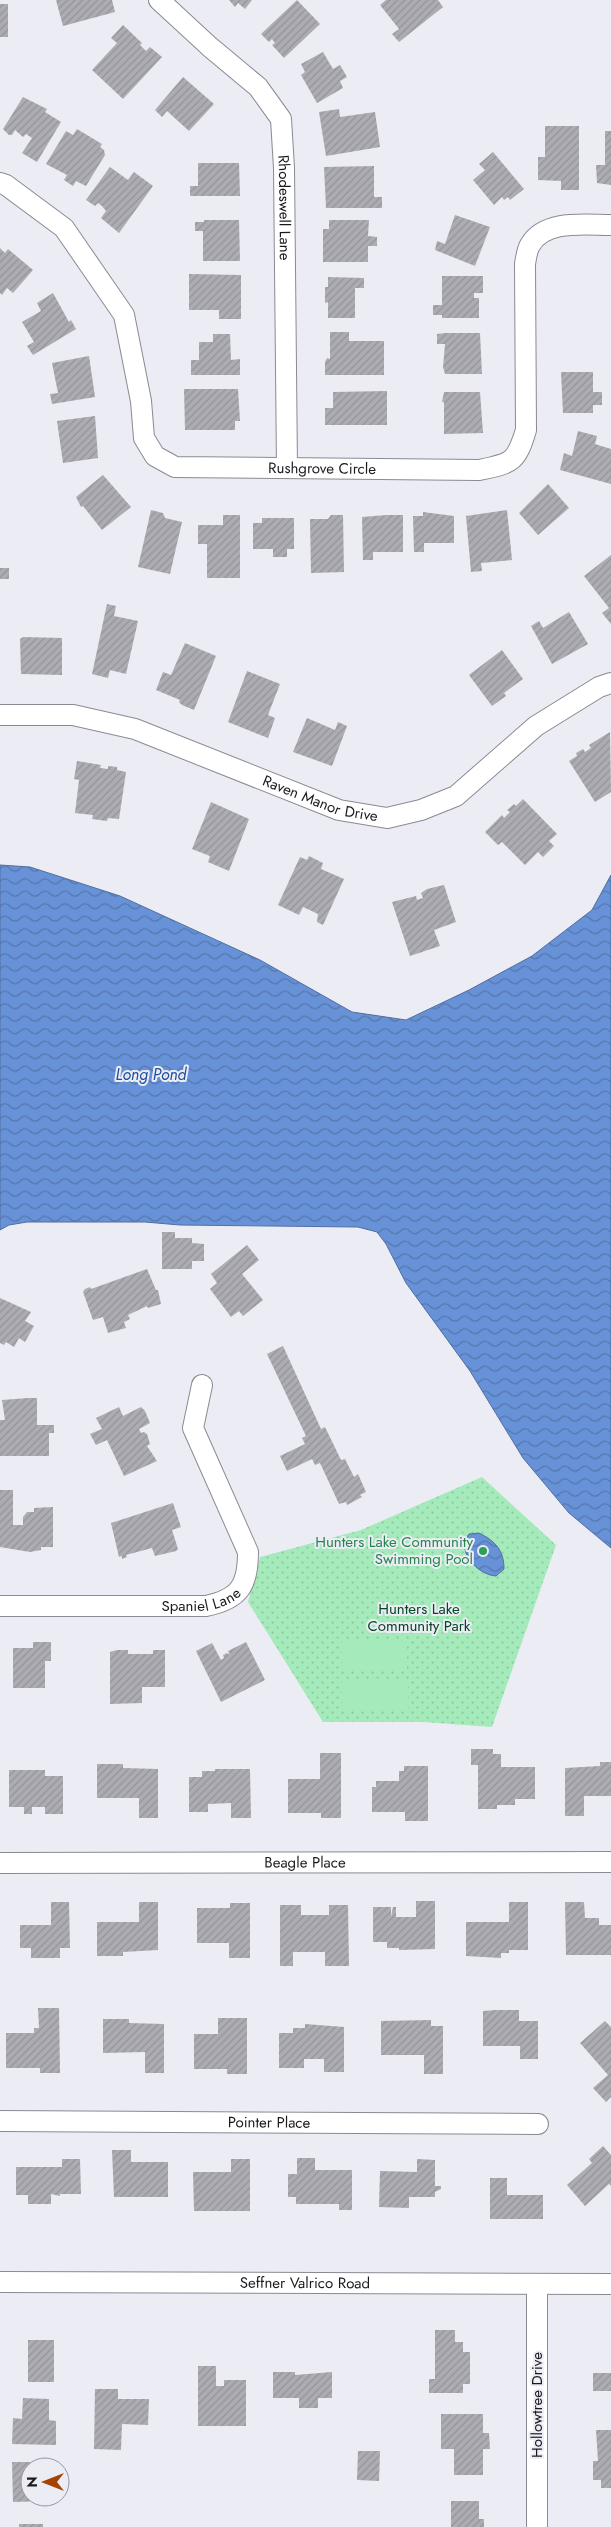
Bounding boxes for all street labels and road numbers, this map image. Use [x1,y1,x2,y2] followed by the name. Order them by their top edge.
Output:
[272,154,296,261] street label: Rhodeswell Lane
[268,457,376,480] street label: Rushgrove Circle
[259,770,380,827] street label: Raven Manor Drive
[161,1582,246,1617] street label: Spaniel Lane
[264,1851,346,1874] street label: Beagle Place
[228,2111,311,2134] street label: Pointer Place
[240,2272,370,2294] street label: Seffner Valrico Road
[526,2352,548,2458] street label: Hollowtree Drive

